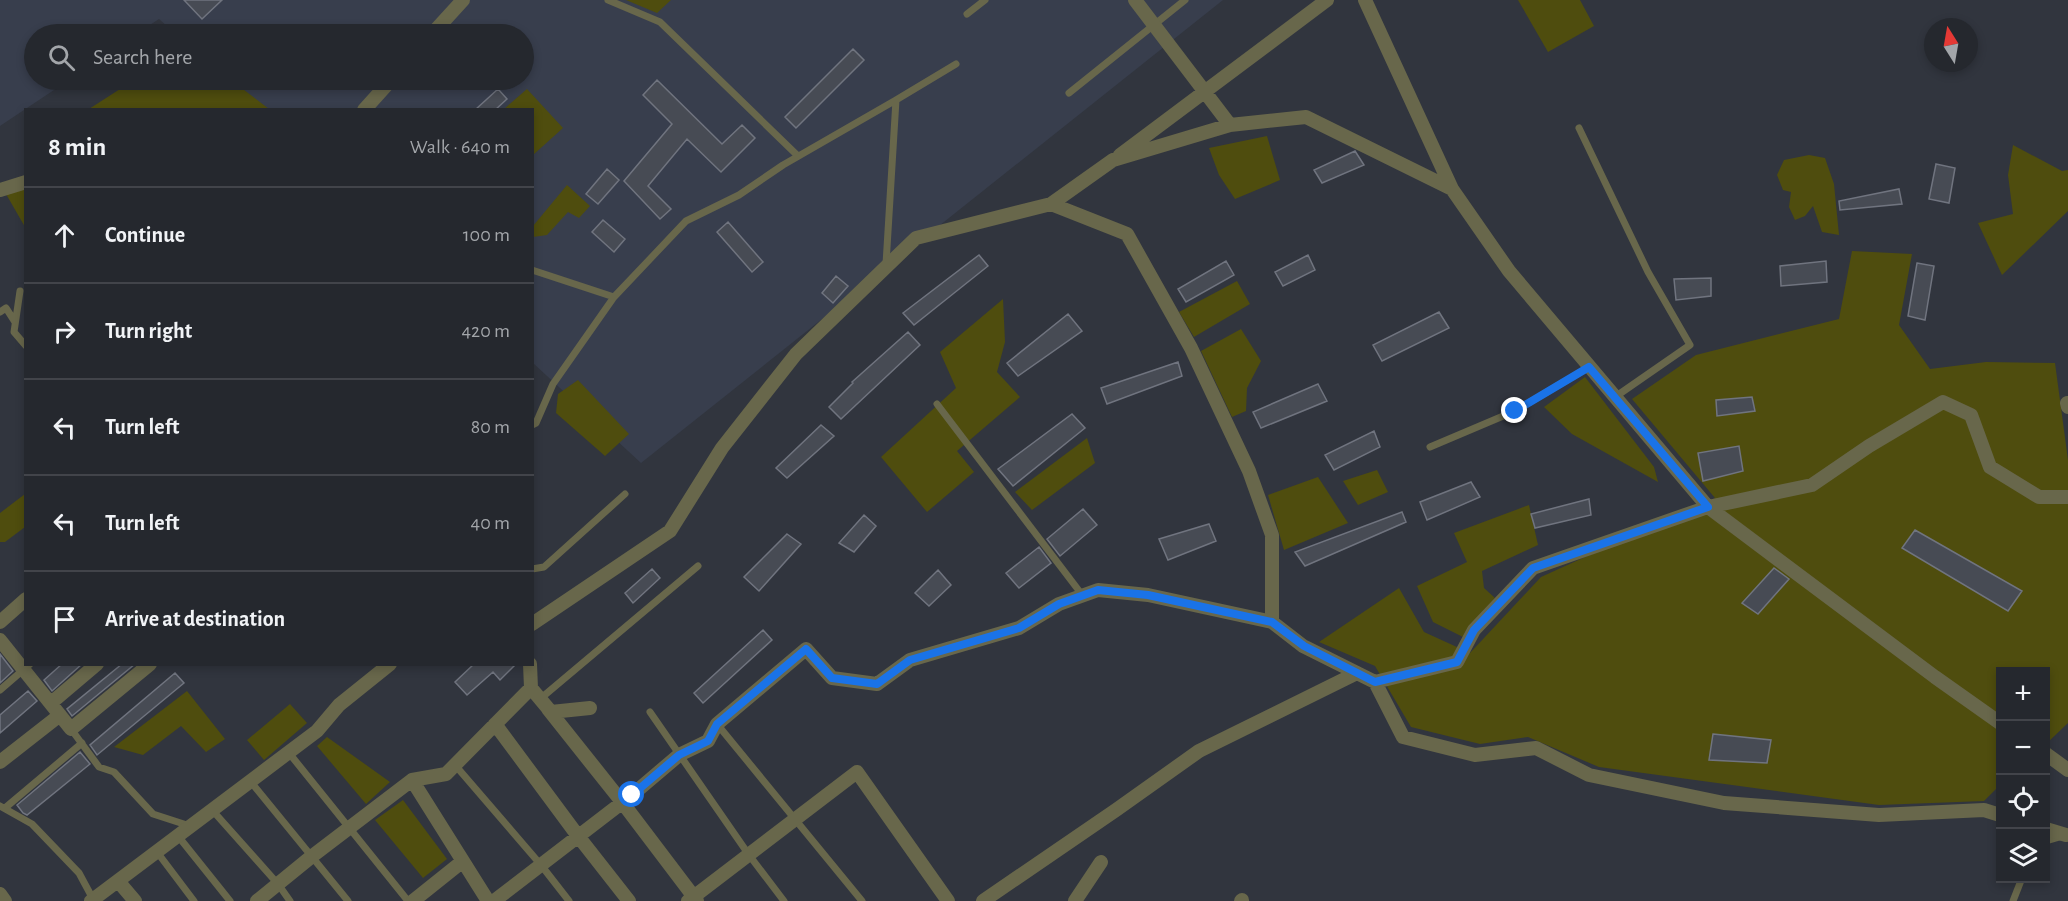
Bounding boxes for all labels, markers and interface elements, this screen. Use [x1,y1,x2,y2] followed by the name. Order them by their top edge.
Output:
[1924,18,1978,72] north arrow
[24,24,534,90] search box
[45,41,78,74] icon: search
[93,46,192,68] text: Search here
[48,134,106,160] text: 8 min
[410,137,510,157] text: Walk · 640 m
[48,219,81,252] icon: ahead
[105,224,185,246] text: Continue
[463,225,510,245] text: 100 m
[48,315,81,348] icon: right
[105,320,192,342] text: Turn right
[461,321,510,341] text: 420 m
[1501,397,1527,423] route end
[48,411,81,444] icon: left
[105,416,179,438] text: Turn left
[471,417,510,437] text: 80 m
[48,507,81,540] icon: left
[105,512,179,534] text: Turn left
[471,513,510,533] text: 40 m
[48,603,81,636] icon: arrive
[105,608,285,630] text: Arrive at destination
[1996,667,2050,883] map controls
[1996,667,2050,721] button: +
[1996,721,2050,775] button: −
[1996,775,2050,829] button: locate
[618,781,644,807] route start
[1996,829,2050,883] button: layers

